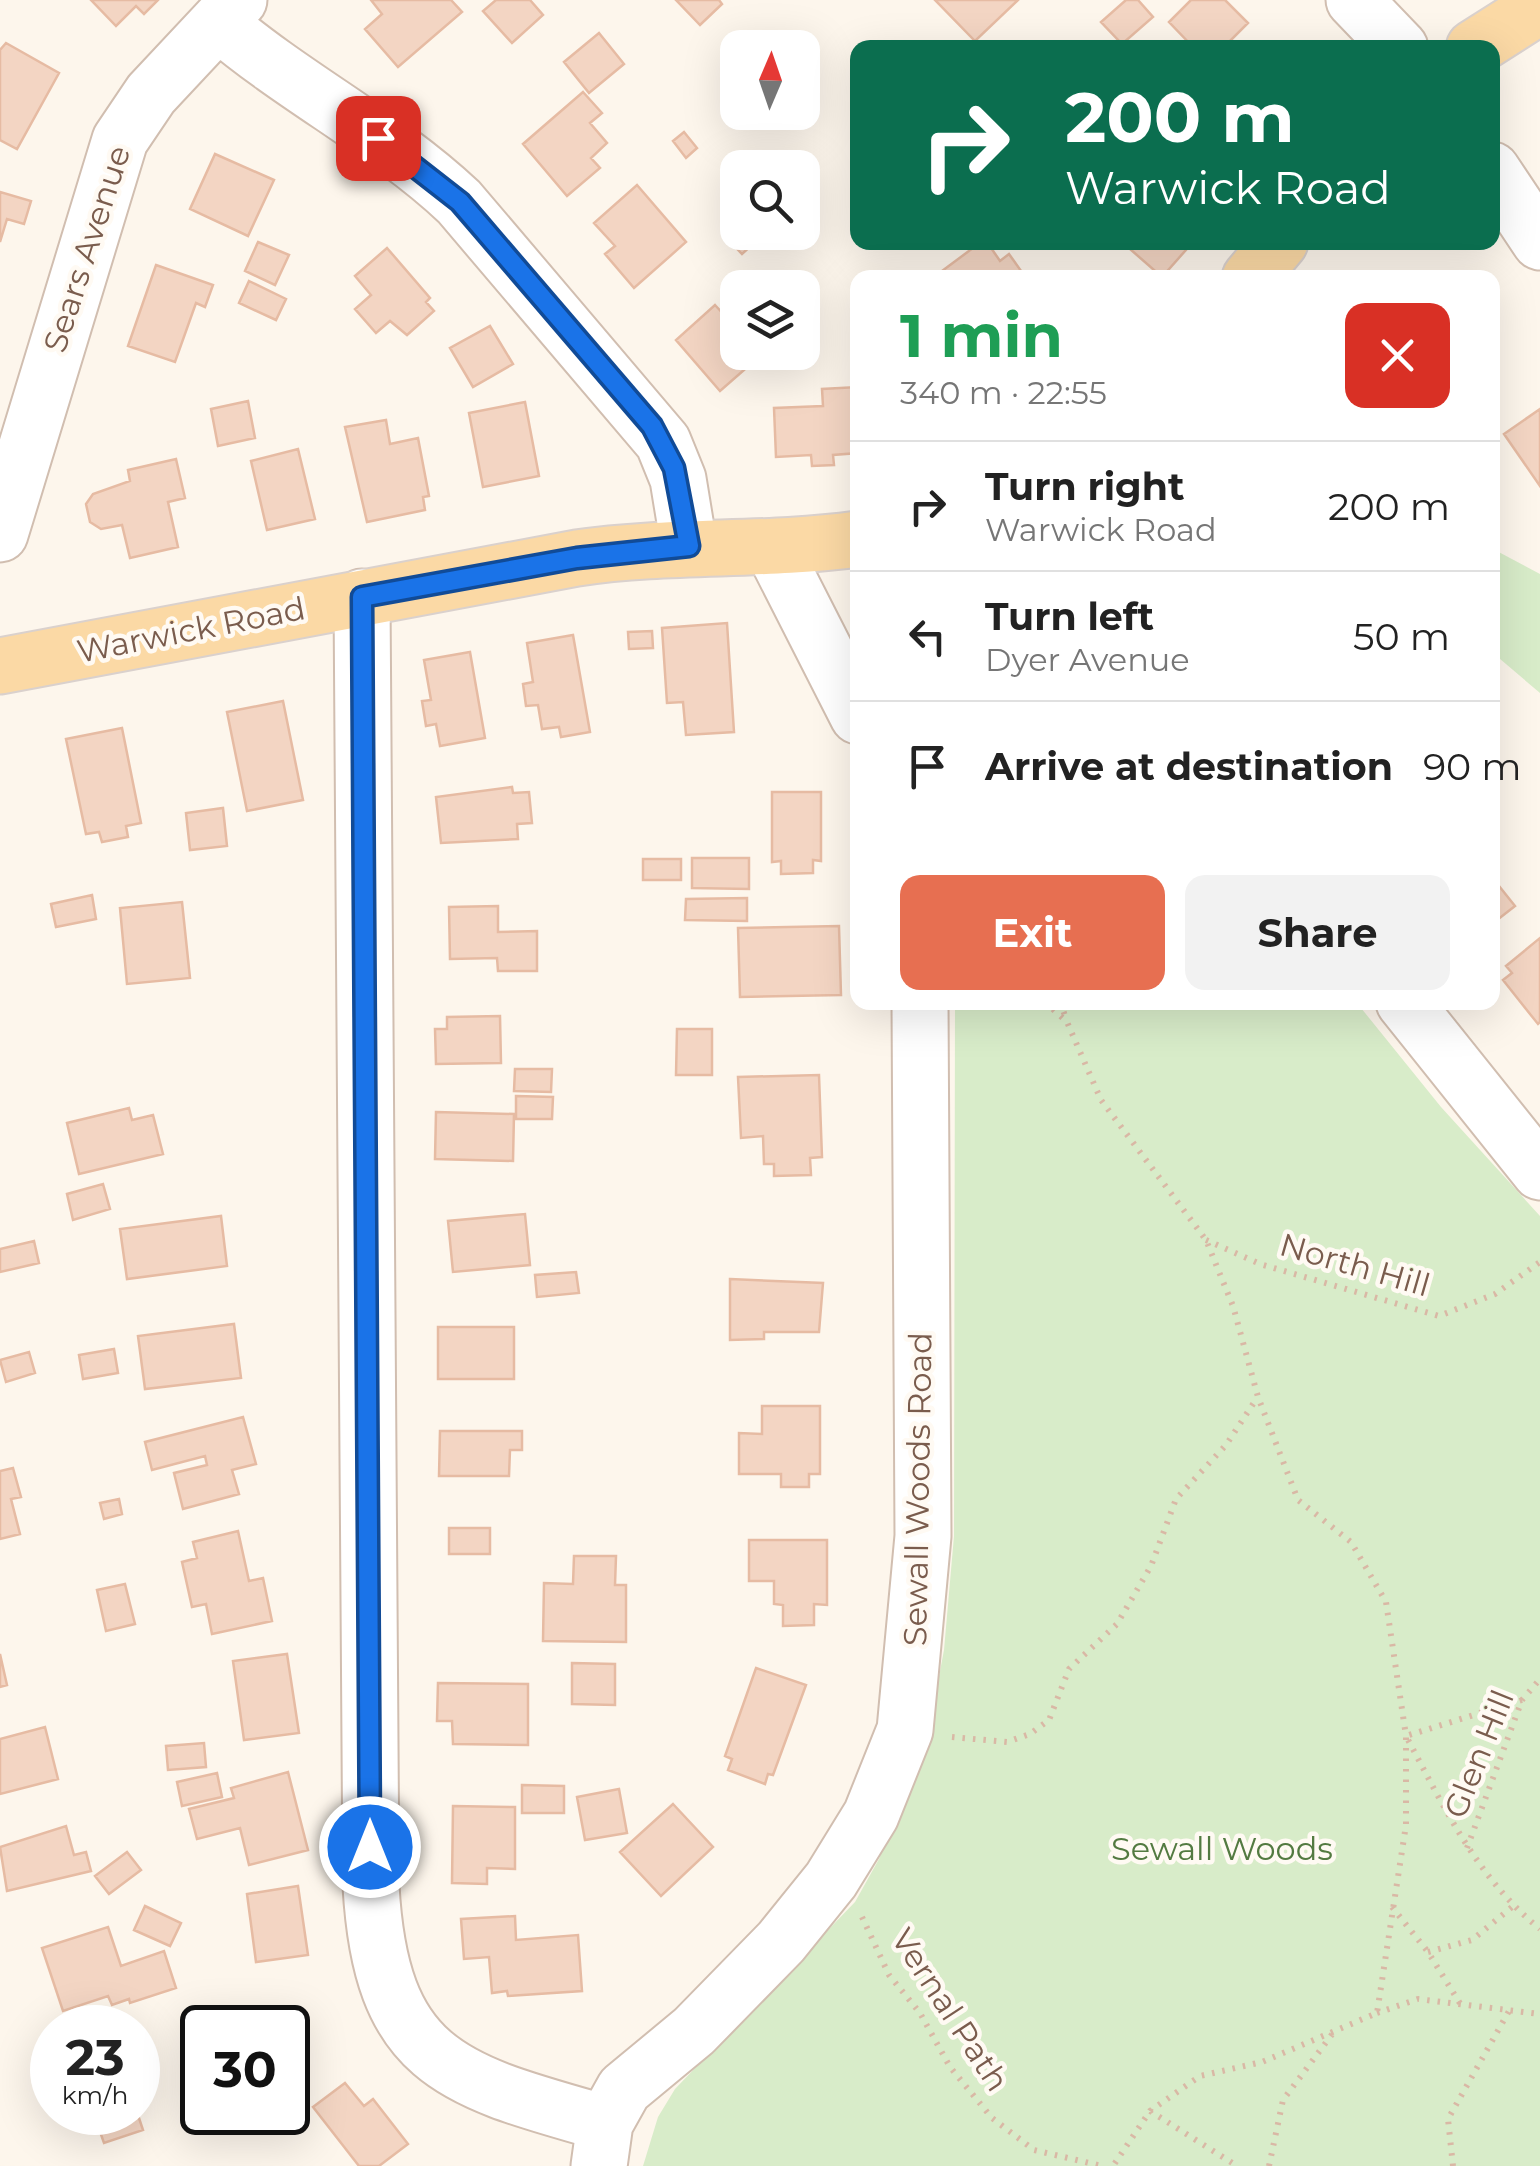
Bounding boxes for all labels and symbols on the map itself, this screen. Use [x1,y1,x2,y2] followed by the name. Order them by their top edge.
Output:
[720,30,820,130] north arrow
[336,96,421,181] pin
[35,141,138,357] street label: Sears Avenue
[73,588,308,671] street label: Warwick Road
[1276,1225,1435,1305] street label: North Hill
[895,1332,940,1646] street label: Sewall Woods Road
[1435,1684,1522,1823] street label: Glen Hill
[318,1795,422,1899] position arrow
[1111,1829,1333,1868] park label: Sewall Woods
[883,1921,1017,2098] street label: Vernal Path
[180,2005,310,2135] speed limit sign: 30

